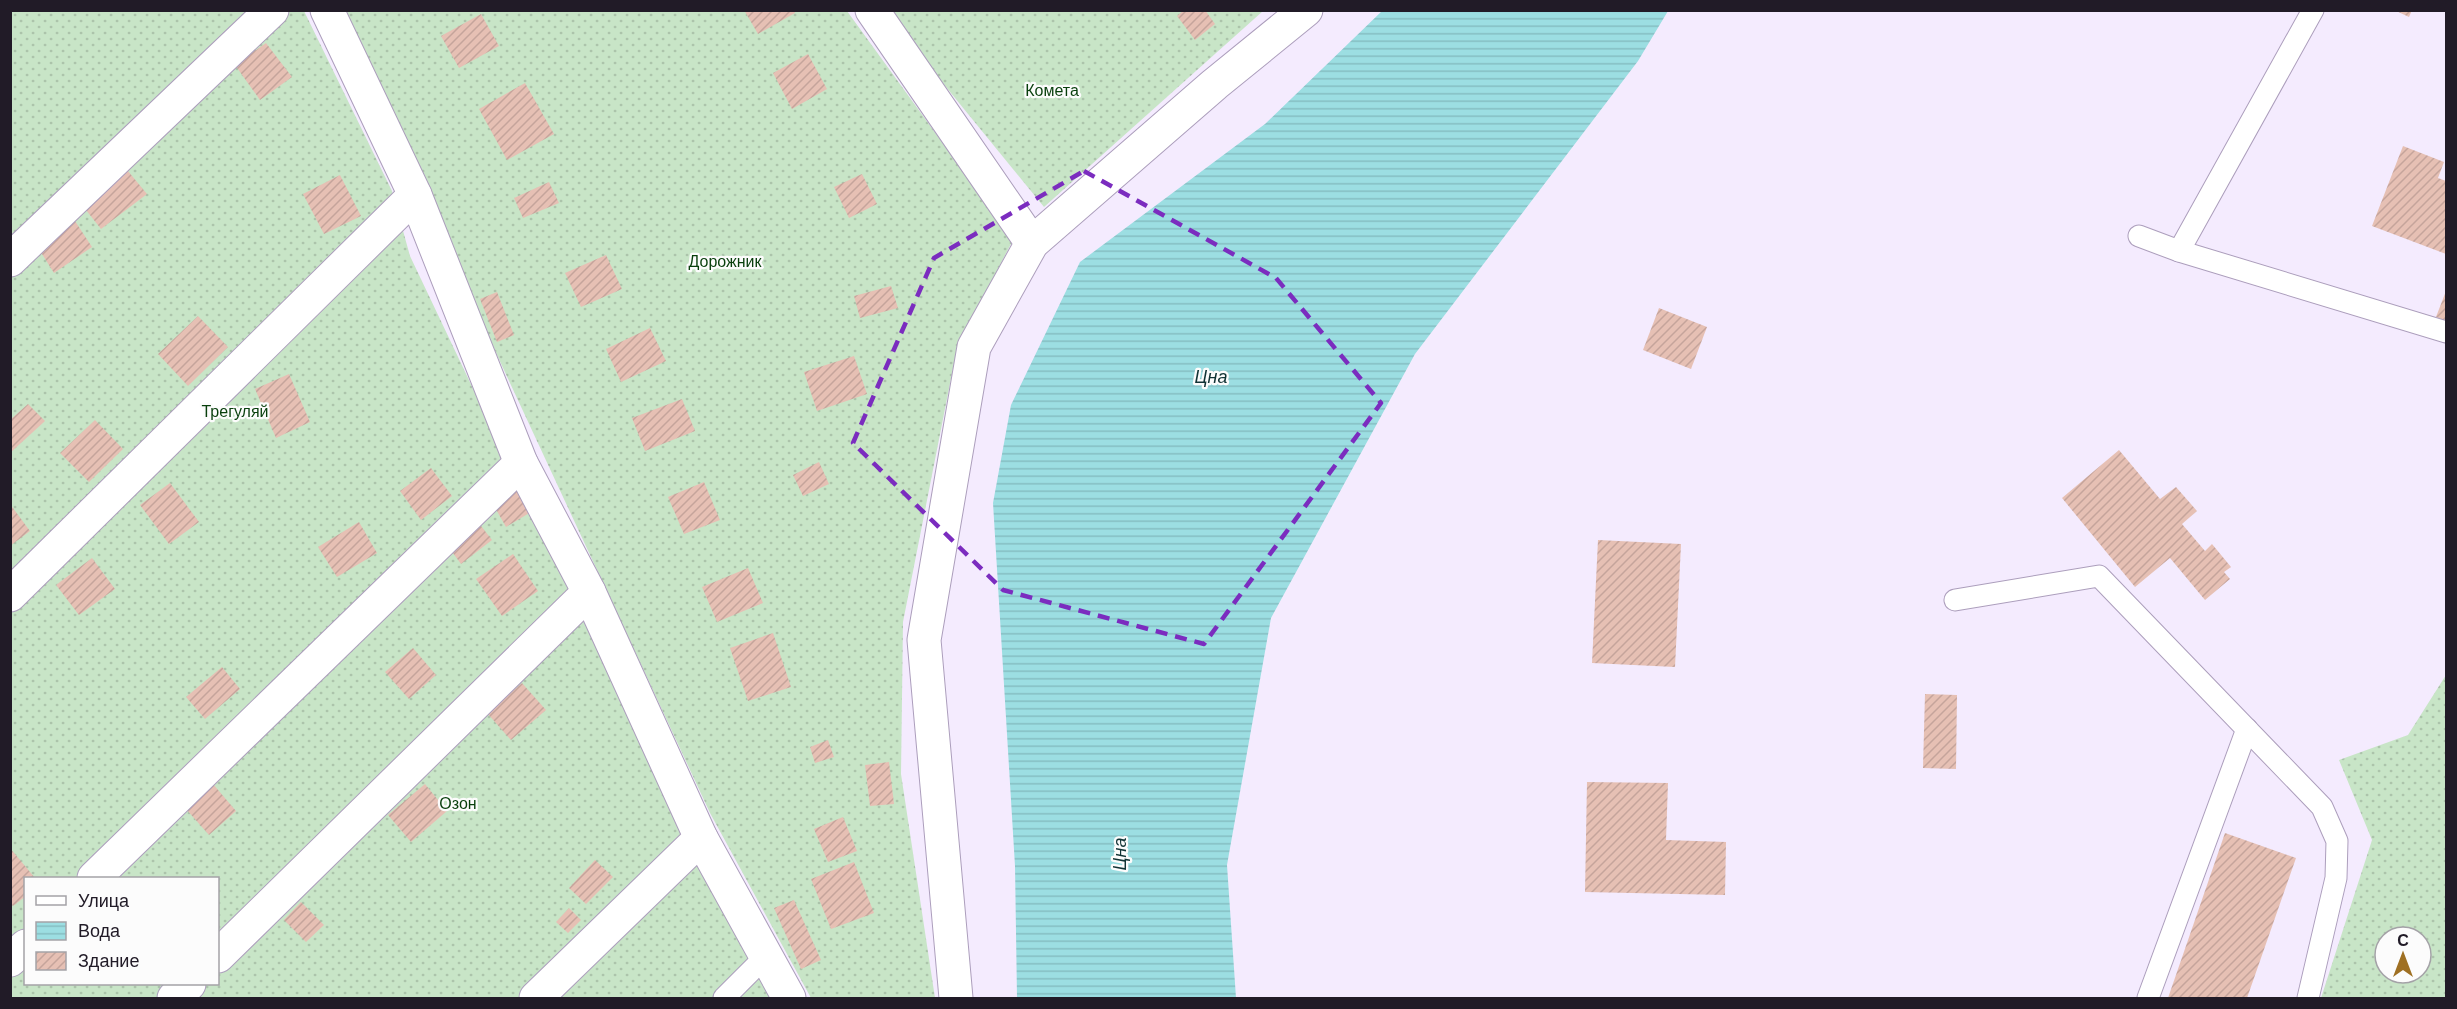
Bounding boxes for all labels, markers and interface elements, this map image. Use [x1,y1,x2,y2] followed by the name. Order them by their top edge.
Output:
[1025,82,1079,99] park label: Комета
[688,253,763,270] park label: Дорожник
[1194,367,1228,387] water label: Цна
[201,403,269,420] park label: Трегуляй
[439,795,477,812] park label: Озон
[1110,837,1130,871] water label: Цна
[24,877,219,985] legend
[78,891,130,911] text: Улица
[78,921,121,941] text: Вода
[2373,925,2433,985] north arrow
[2397,932,2409,949] text: С
[78,951,139,971] text: Здание

